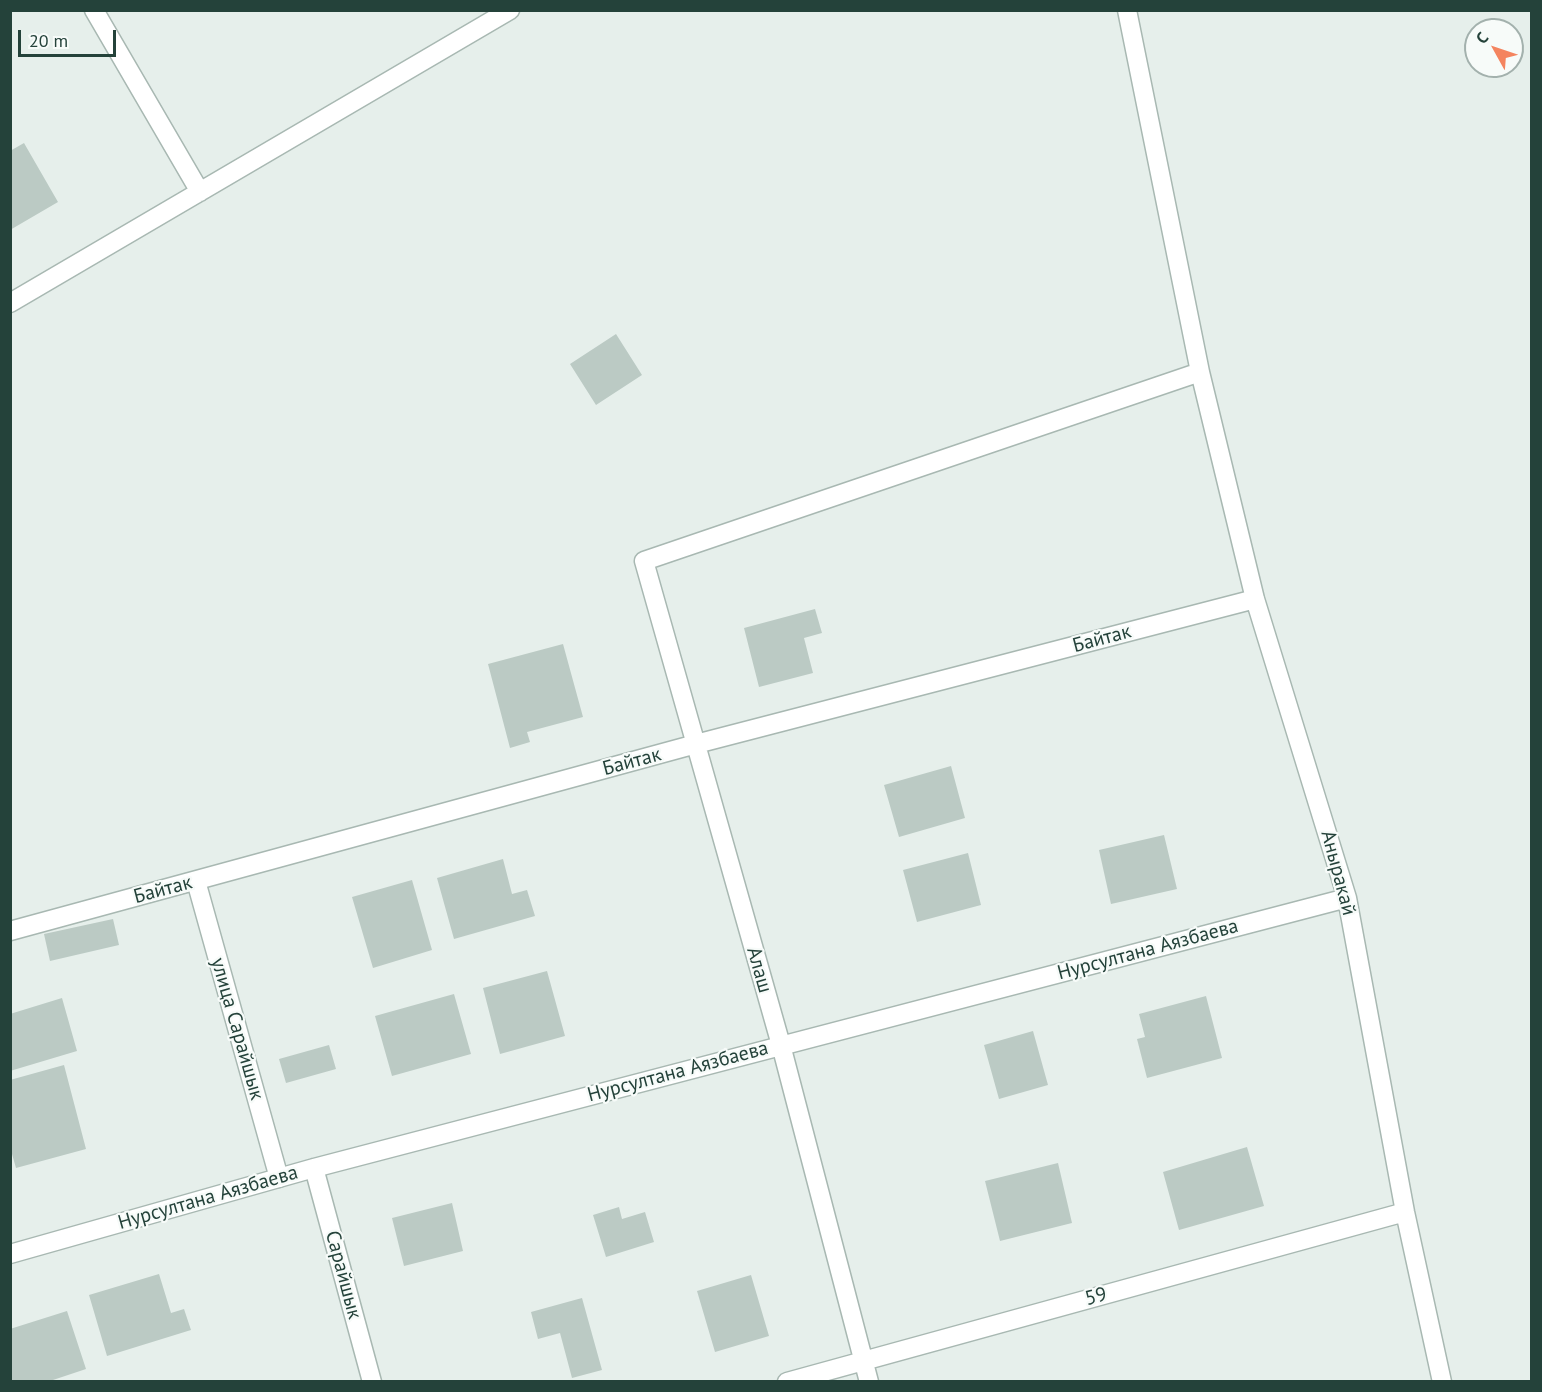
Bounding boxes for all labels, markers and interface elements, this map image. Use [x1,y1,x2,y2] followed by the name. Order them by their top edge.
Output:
[21,18,118,56] scale bar
[1464,18,1524,78] north arrow
[1471,28,1492,48] text: С
[29,29,68,52] text: 20 m
[1070,620,1134,658] street label: Байтак
[600,743,664,781] street label: Байтак
[1315,828,1361,918] street label: Аныракай
[131,871,195,909] street label: Байтак
[1055,914,1241,986] street label: Нурсултана Аязбаева
[741,944,777,996] street label: Алаш
[205,955,269,1103] street label: улица Сарайшык
[585,1036,771,1108] street label: Нурсултана Аязбаева
[115,1161,301,1235] street label: Нурсултана Аязбаева
[320,1228,366,1322] street label: Сарайшык
[1082,1283,1110,1311] street label: 59

